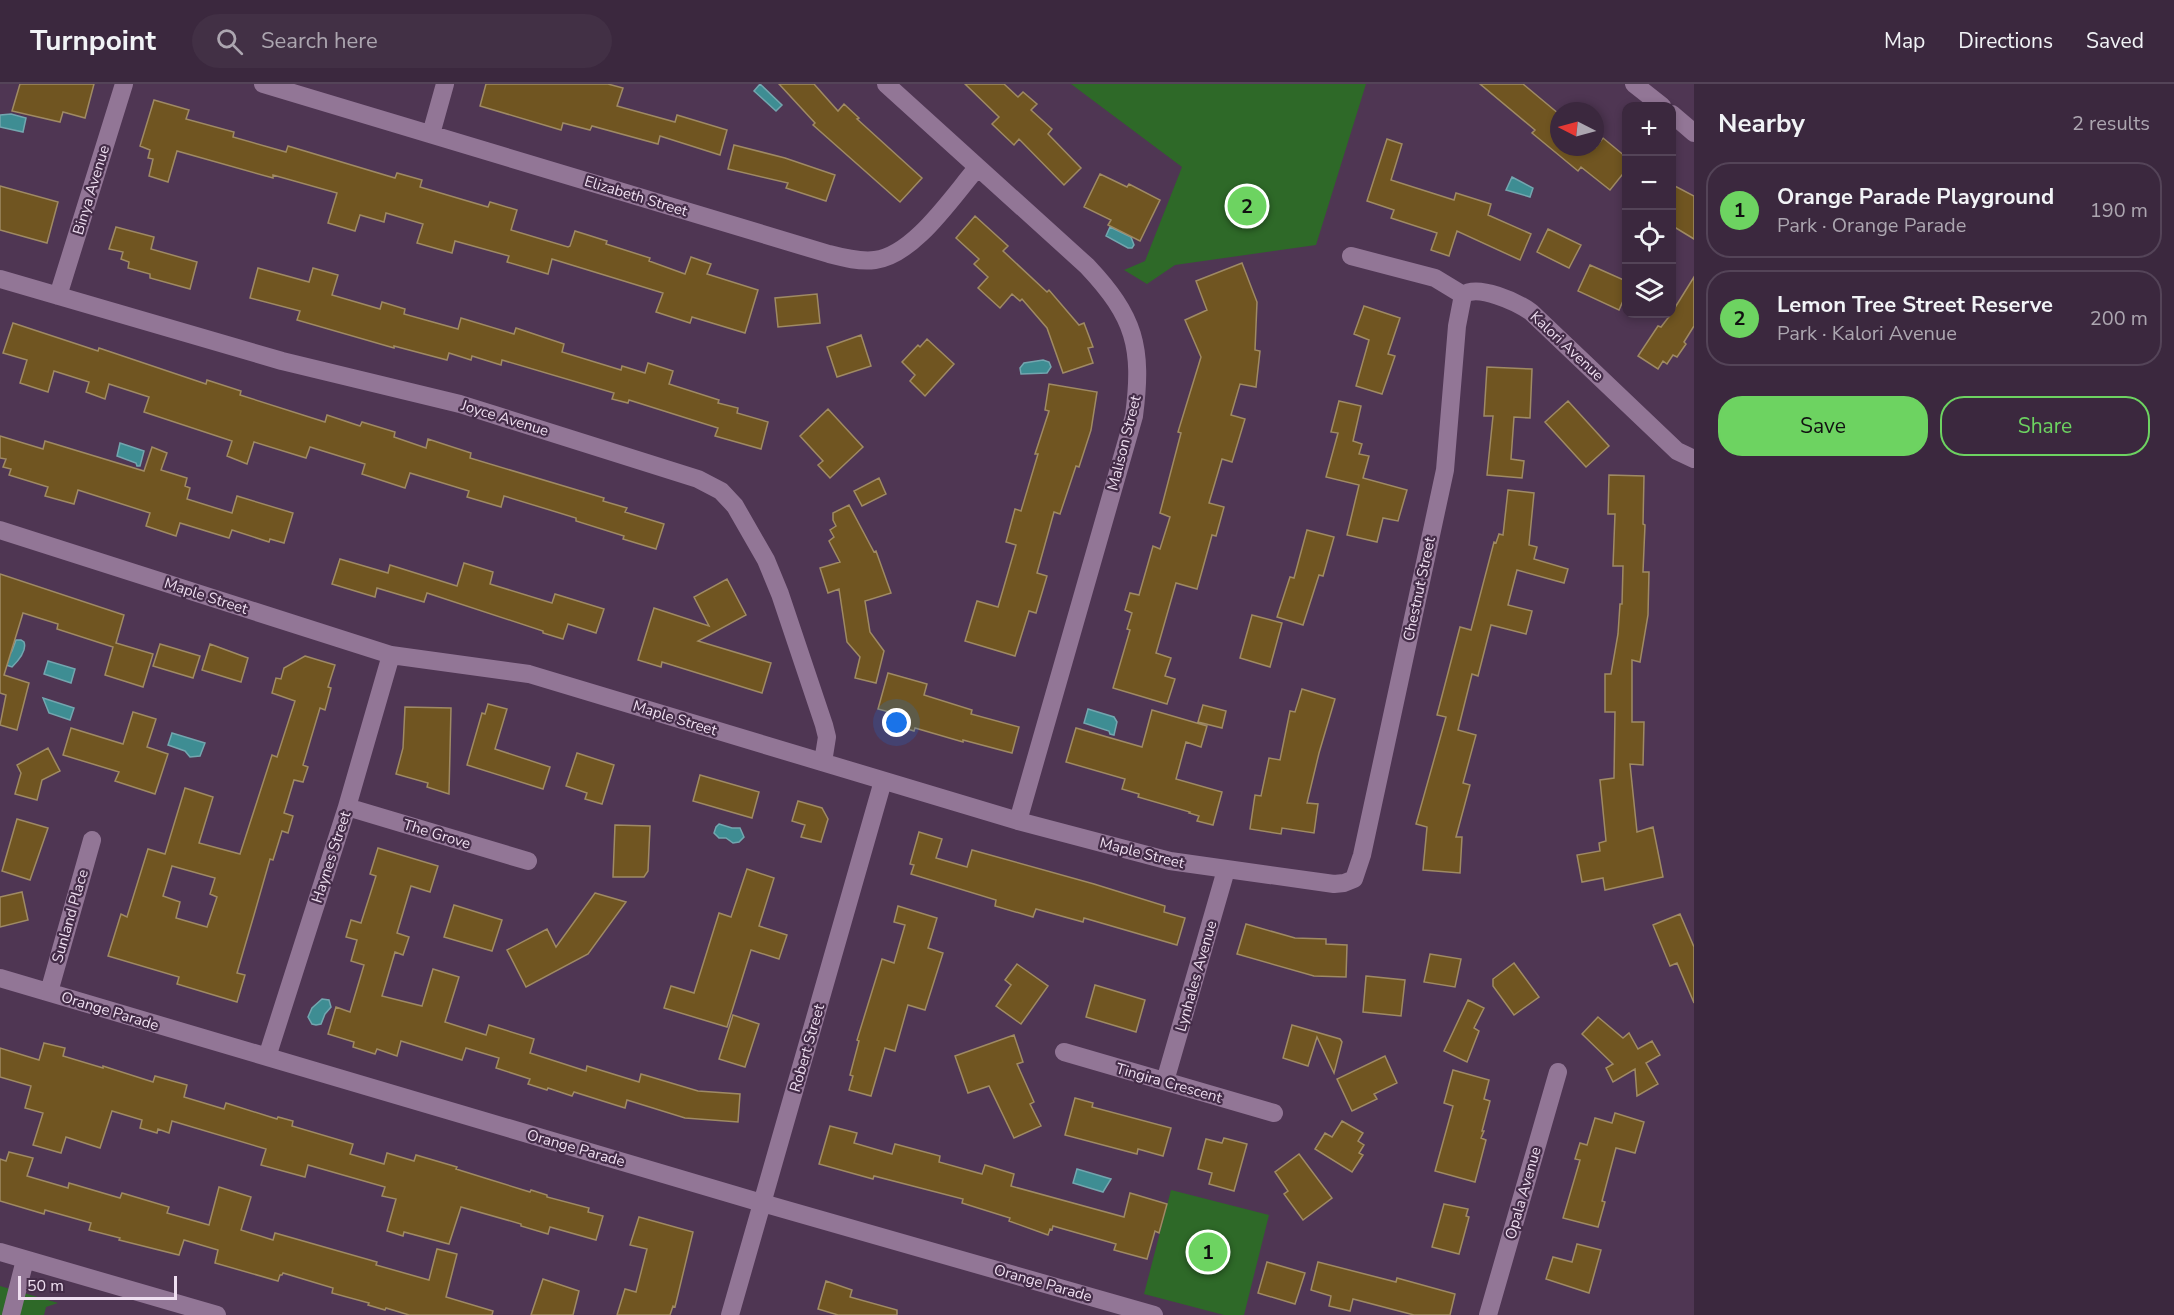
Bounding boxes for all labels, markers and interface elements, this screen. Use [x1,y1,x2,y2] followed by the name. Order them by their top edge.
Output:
[192,14,612,68] search box
[30,22,156,60] text: Turnpoint
[213,25,246,58] icon: search
[261,26,378,56] text: Search here
[1884,27,1925,55] text: Map
[1958,27,2053,55] text: Directions
[2086,27,2144,55] text: Saved
[1550,102,1604,156] north arrow
[1622,102,1676,318] map controls
[1622,102,1676,156] button: +
[1718,106,1805,141] text: Nearby
[2072,110,2150,137] text: 2 results
[68,143,114,237] street label: Binya Avenue
[1622,156,1676,210] button: −
[582,171,691,221] street label: Elizabeth Street
[1777,182,2054,212] text: Orange Parade Playground
[1228,184,1266,228] pin: 2
[1734,197,1746,224] text: 1
[2090,197,2148,224] text: 190 m
[1622,210,1676,264] button: locate
[1777,212,1966,239] text: Park · Orange Parade
[1622,264,1676,318] button: layers
[1777,290,2053,320] text: Lemon Tree Street Reserve
[1734,305,1746,332] text: 2
[2090,305,2148,332] text: 200 m
[1526,307,1608,385] street label: Kalori Avenue
[1777,320,1957,347] text: Park · Kalori Avenue
[1102,393,1146,493] street label: Malison Street
[458,395,551,441] street label: Joyce Avenue
[1718,396,1928,456] button: Save
[1940,396,2150,456] button: Share
[1398,534,1440,643] street label: Chestnut Street
[162,573,251,619] street label: Maple Street
[631,696,720,740] street label: Maple Street
[882,708,911,737] your location
[307,808,355,906] street label: Haynes Street
[401,814,473,854] street label: The Grove
[1098,833,1187,873] street label: Maple Street
[47,867,93,965] street label: Sunland Place
[1171,918,1221,1034] street label: Lynhales Avenue
[59,987,161,1035] street label: Orange Parade
[785,1001,829,1094] street label: Robert Street
[1114,1058,1225,1108] street label: Tingira Crescent
[525,1124,627,1172] street label: Orange Parade
[1500,1144,1546,1242] street label: Opala Avenue
[1188,1230,1228,1274] pin: 1
[992,1259,1094,1307] street label: Orange Parade
[18,1273,177,1300] scale bar
[27,1275,64,1297] text: 50 m

